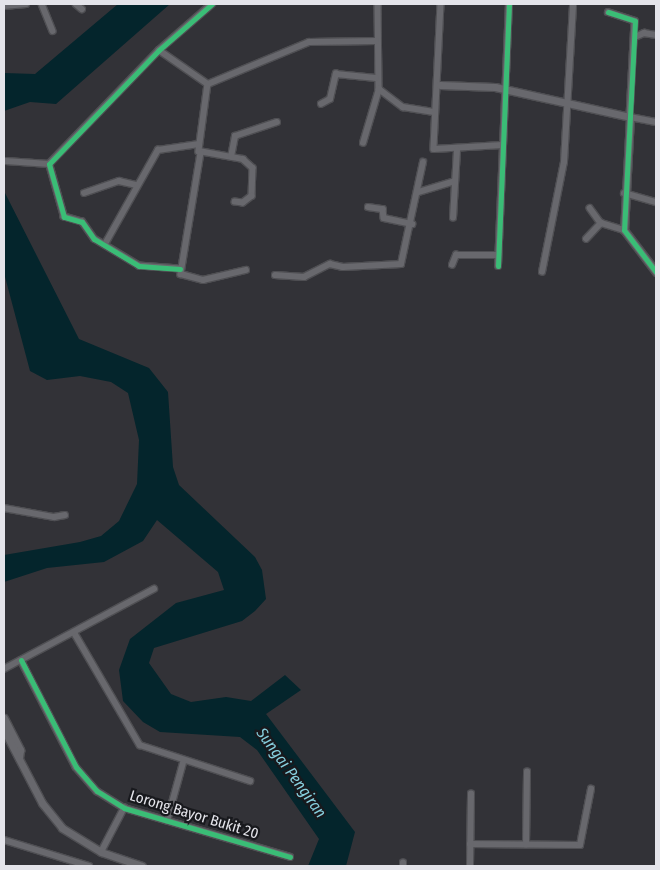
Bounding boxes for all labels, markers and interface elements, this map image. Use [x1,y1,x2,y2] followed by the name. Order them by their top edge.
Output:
[252,724,330,822] water label: Sungai Pengiran
[127,787,261,843] street label: Lorong Bayor Bukit 20

